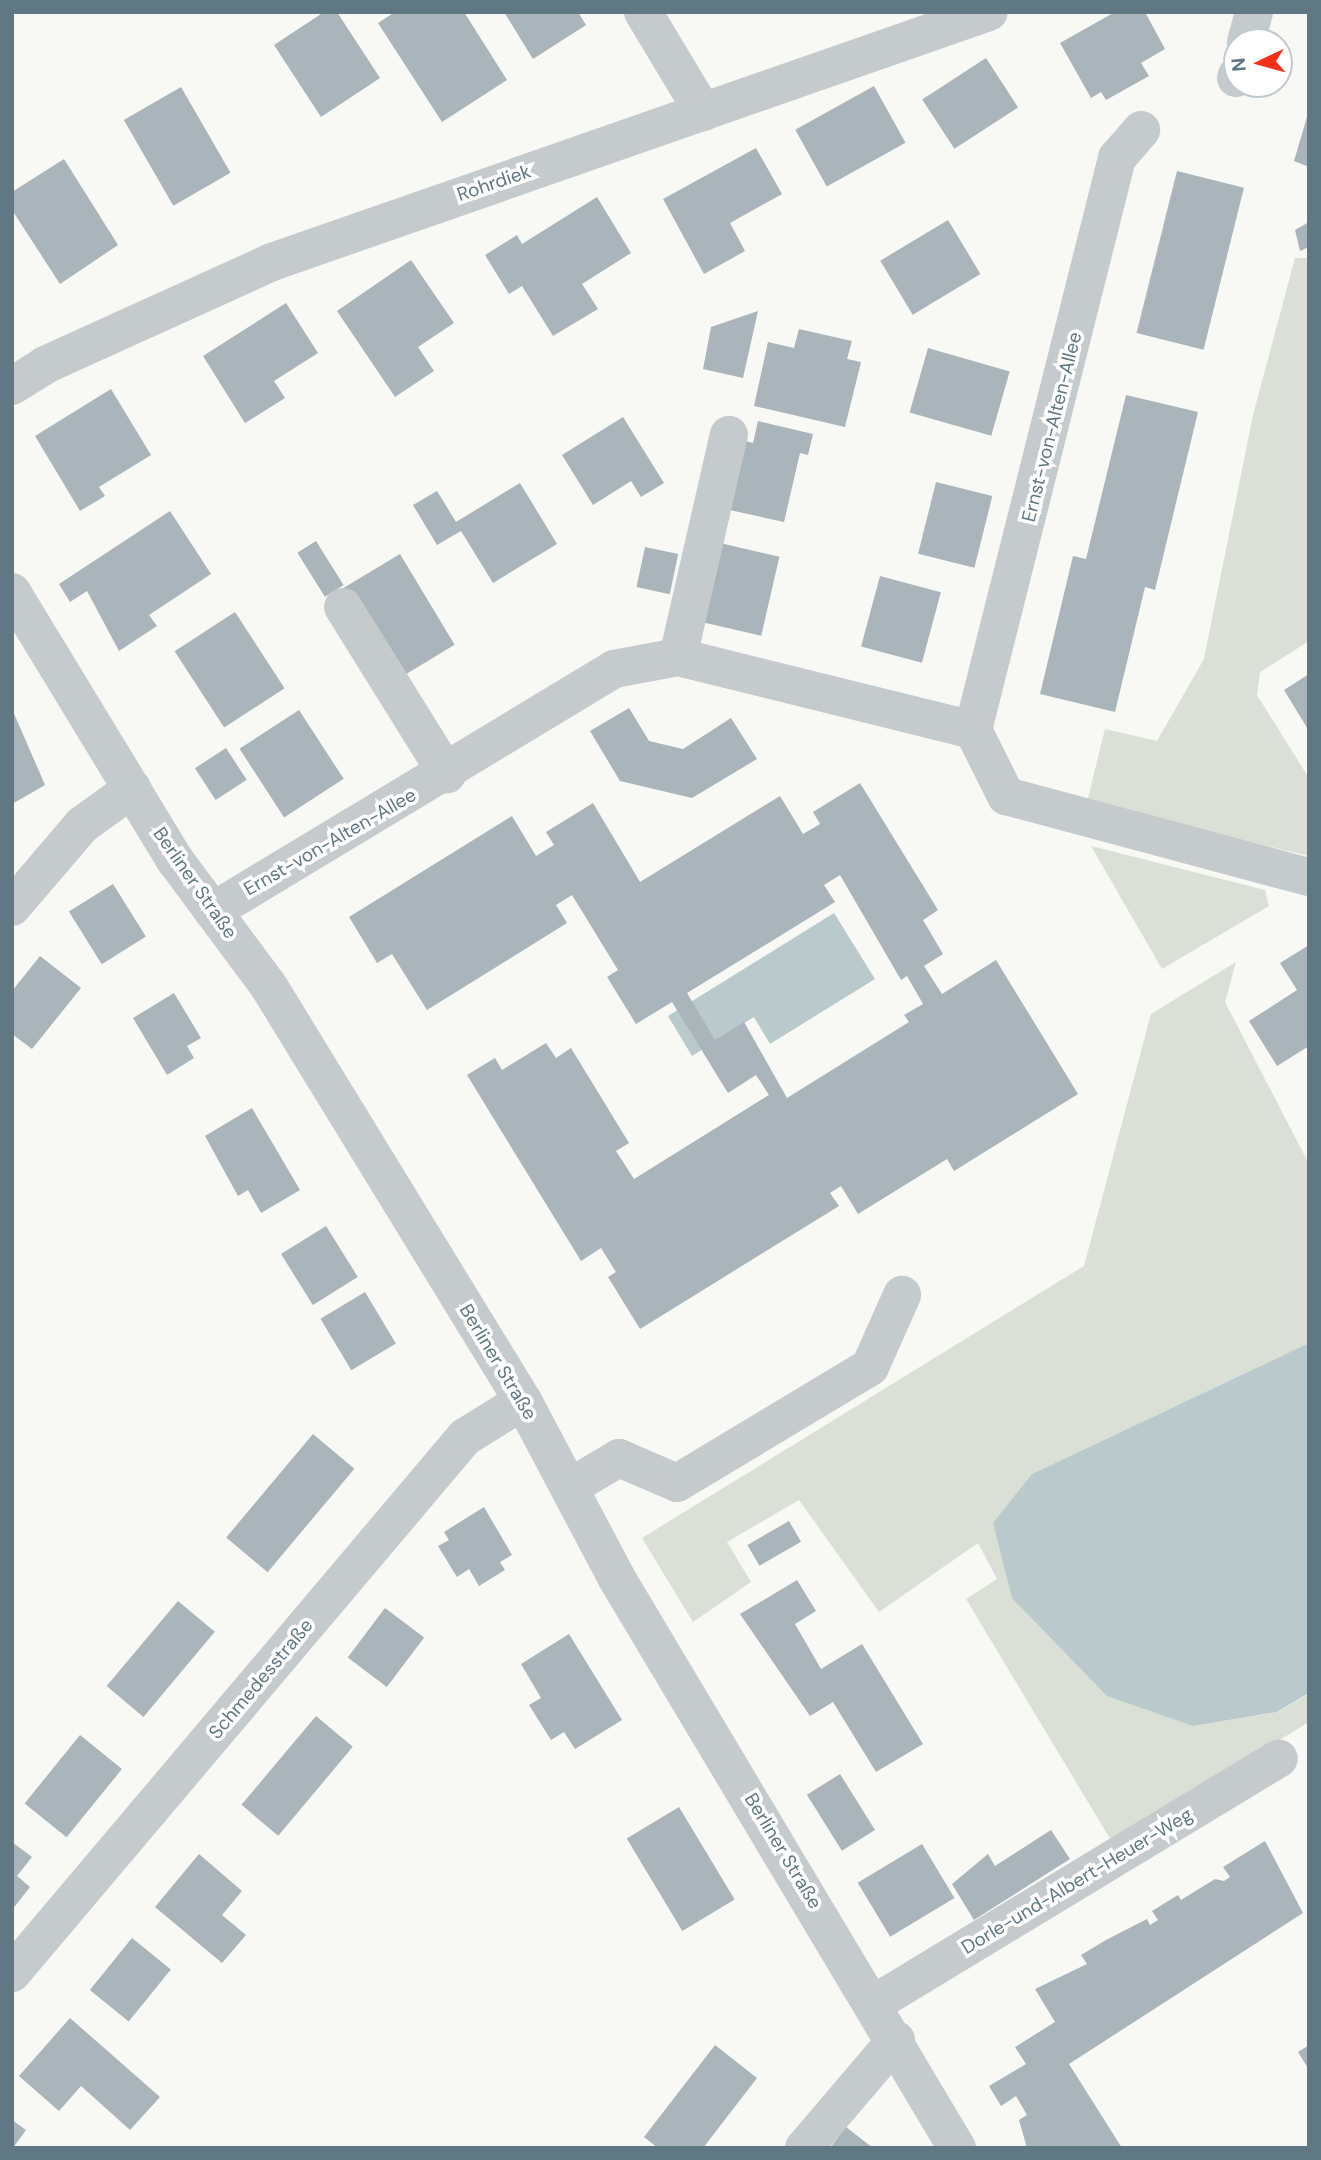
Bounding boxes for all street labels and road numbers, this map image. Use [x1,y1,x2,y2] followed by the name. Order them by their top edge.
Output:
[454,160,534,206] street label: Rohrdiek
[1017,330,1087,524] street label: Ernst-von-Alten-Allee
[240,783,420,901] street label: Ernst-von-Alten-Allee
[148,823,242,943] street label: Berliner Straße
[455,1300,541,1424] street label: Berliner Straße
[204,1614,318,1744] street label: Schmedesstraße
[740,1789,826,1913] street label: Berliner Straße
[958,1803,1196,1959] street label: Dorle-und-Albert-Heuer-Weg

